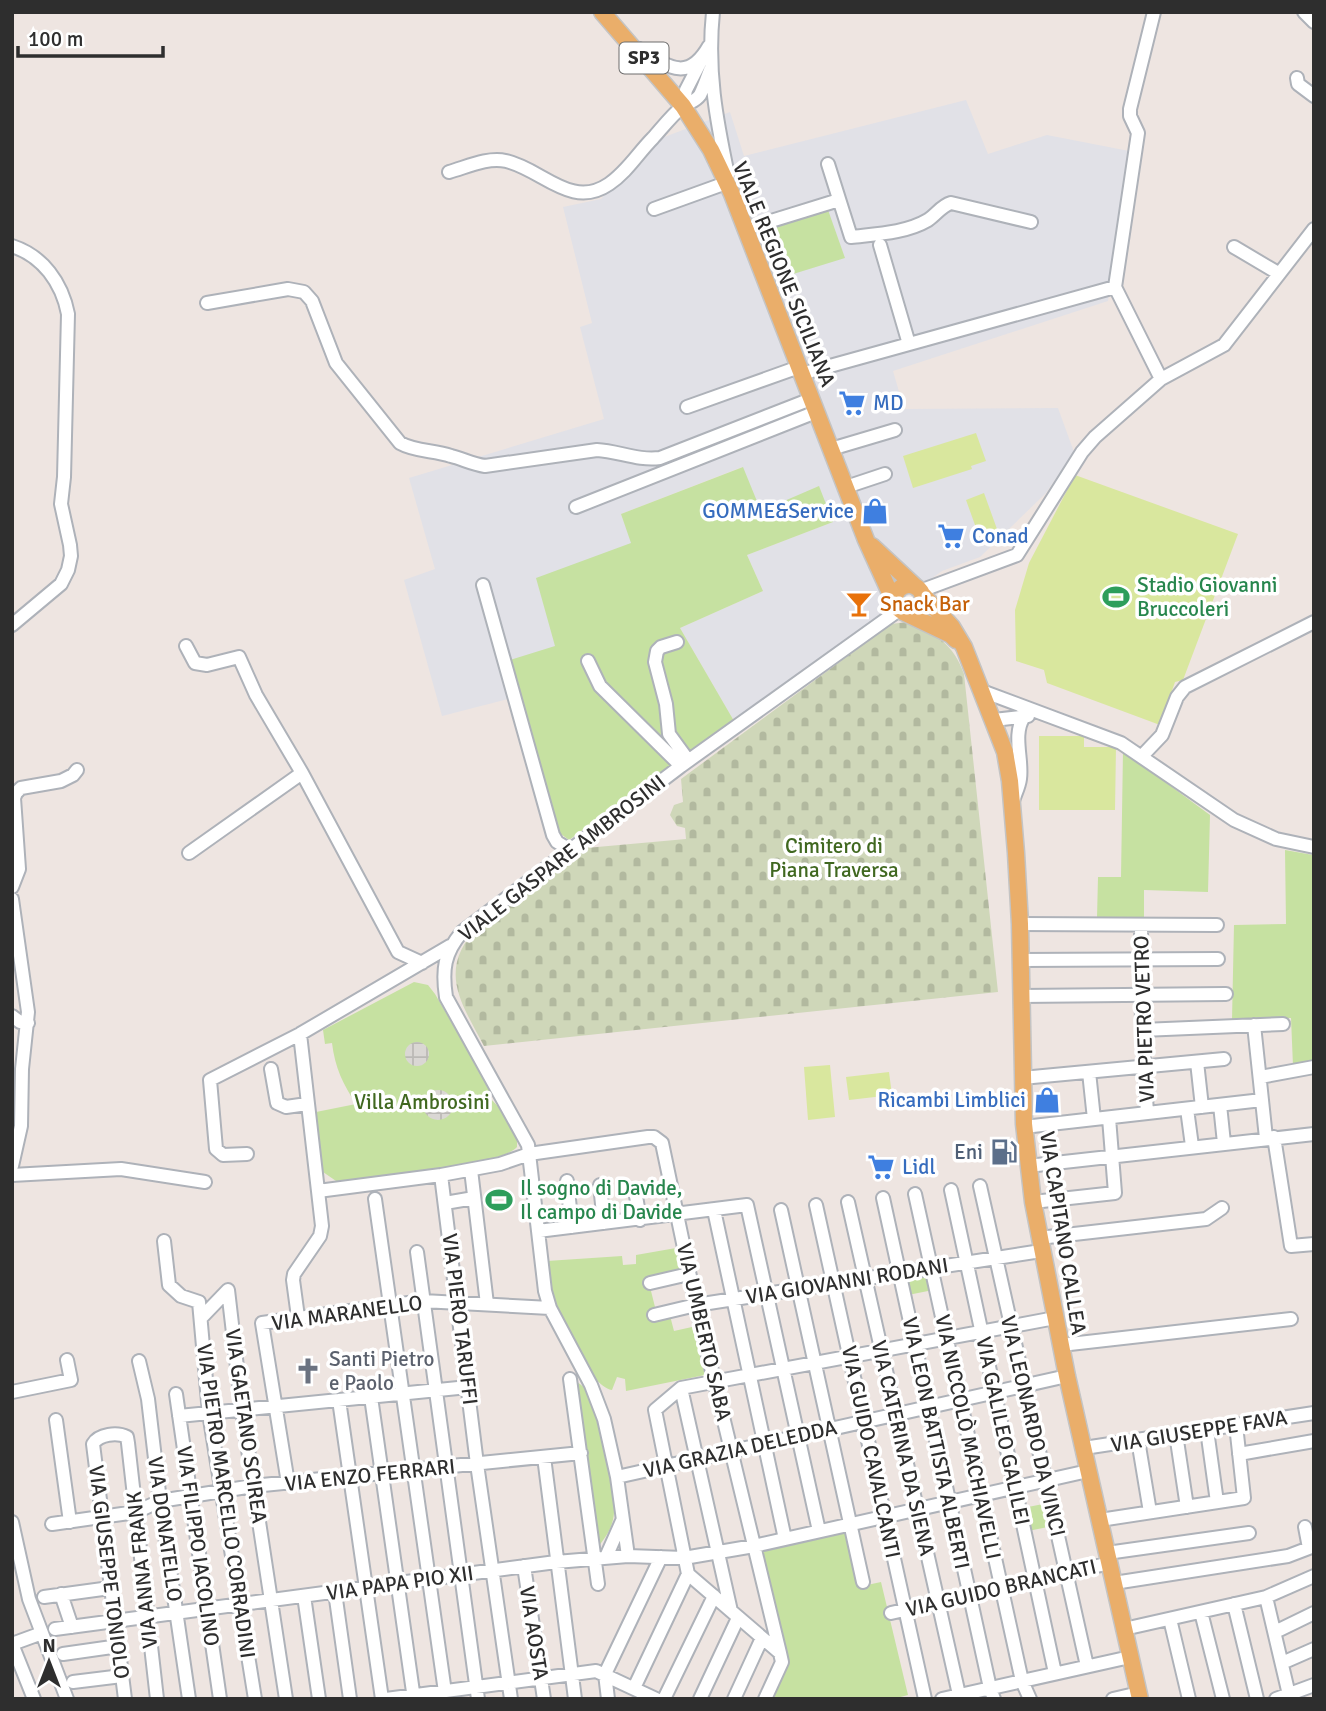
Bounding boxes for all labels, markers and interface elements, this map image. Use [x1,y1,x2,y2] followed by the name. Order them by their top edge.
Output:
[18,14,163,58] scale bar
[28,26,83,52] text: 100 m
[620,43,668,74] road number: SP3
[727,158,841,390] street label: VIALE REGIONE SICILIANA
[837,388,867,418] supermarket icon: MD
[873,390,904,416] place label: MD
[860,496,890,526] shop icon: GOMME&Service
[702,498,854,524] place label: GOMME&Service
[936,521,966,551] supermarket icon: Conad
[972,523,1029,549] place label: Conad
[1137,572,1278,622] place label: Stadio Giovanni Bruccoleri
[1101,582,1131,612] sports icon: Stadio Giovanni Bruccoleri
[844,589,874,619] bar icon: Snack Bar
[880,591,970,617] place label: Snack Bar
[453,769,671,947] street label: VIALE GASPARE AMBROSINI
[769,833,899,883] park label: Cimitero di Piana Traversa
[1128,935,1160,1103] street label: VIA PIETRO VETRO
[1032,1085,1062,1115] shop icon: Ricambi Limblici
[877,1087,1026,1113] place label: Ricambi Limblici
[354,1089,490,1115] park label: Villa Ambrosini
[1034,1129,1092,1337] street label: VIA CAPITANO CALLEA
[989,1137,1019,1167] fuel station icon: Eni
[954,1139,983,1165] place label: Eni
[866,1152,896,1182] supermarket icon: Lidl
[902,1154,936,1180] place label: Lidl
[520,1175,683,1225] place label: Il sogno di Davide, Il campo di Davide
[484,1185,514,1215] sports icon: Il sogno di Davide, Il campo di Davide
[437,1232,483,1406] street label: VIA PIERO TARUFFI
[671,1241,737,1424] street label: VIA UMBERTO SABA
[744,1252,950,1310] street label: VIA GIOVANNI RODANI
[270,1290,424,1336] street label: VIA MARANELLO
[929,1312,1007,1562] street label: VIA NICCOLÒ MACHIAVELLI
[995,1313,1071,1539] street label: VIA LEONARDO DA VINCI
[897,1314,975,1572] street label: VIA LEON BATTISTA ALBERTI
[219,1327,273,1525] street label: VIA GAETANO SCIREA
[970,1334,1036,1528] street label: VIA GALILEO GALILEI
[866,1338,940,1558] street label: VIA CATERINA DA SIENA
[191,1342,261,1660] street label: VIA PIETRO MARCELLO CORRADINI
[836,1343,906,1561] street label: VIA GUIDO CAVALCANTI
[329,1346,434,1396] place label: Santi Pietro e Paolo
[293,1356,323,1386] church icon: Santi Pietro e Paolo
[1109,1404,1289,1458] street label: VIA GIUSEPPE FAVA
[641,1414,840,1484] street label: VIA GRAZIA DELEDDA
[171,1444,225,1648] street label: VIA FILIPPO IACOLINO
[283,1453,457,1497] street label: VIA ENZO FERRARI
[142,1455,188,1603] street label: VIA DONATELLO
[83,1464,135,1680] street label: VIA GIUSEPPE TONIOLO
[121,1490,163,1650] street label: VIA ANNA FRANK
[903,1553,1099,1623] street label: VIA GUIDO BRANCATI
[325,1560,475,1606] street label: VIA PAPA PIO XII
[514,1584,554,1682] street label: VIA AOSTA
[14,1627,84,1697] north arrow
[42,1634,56,1658] text: N

